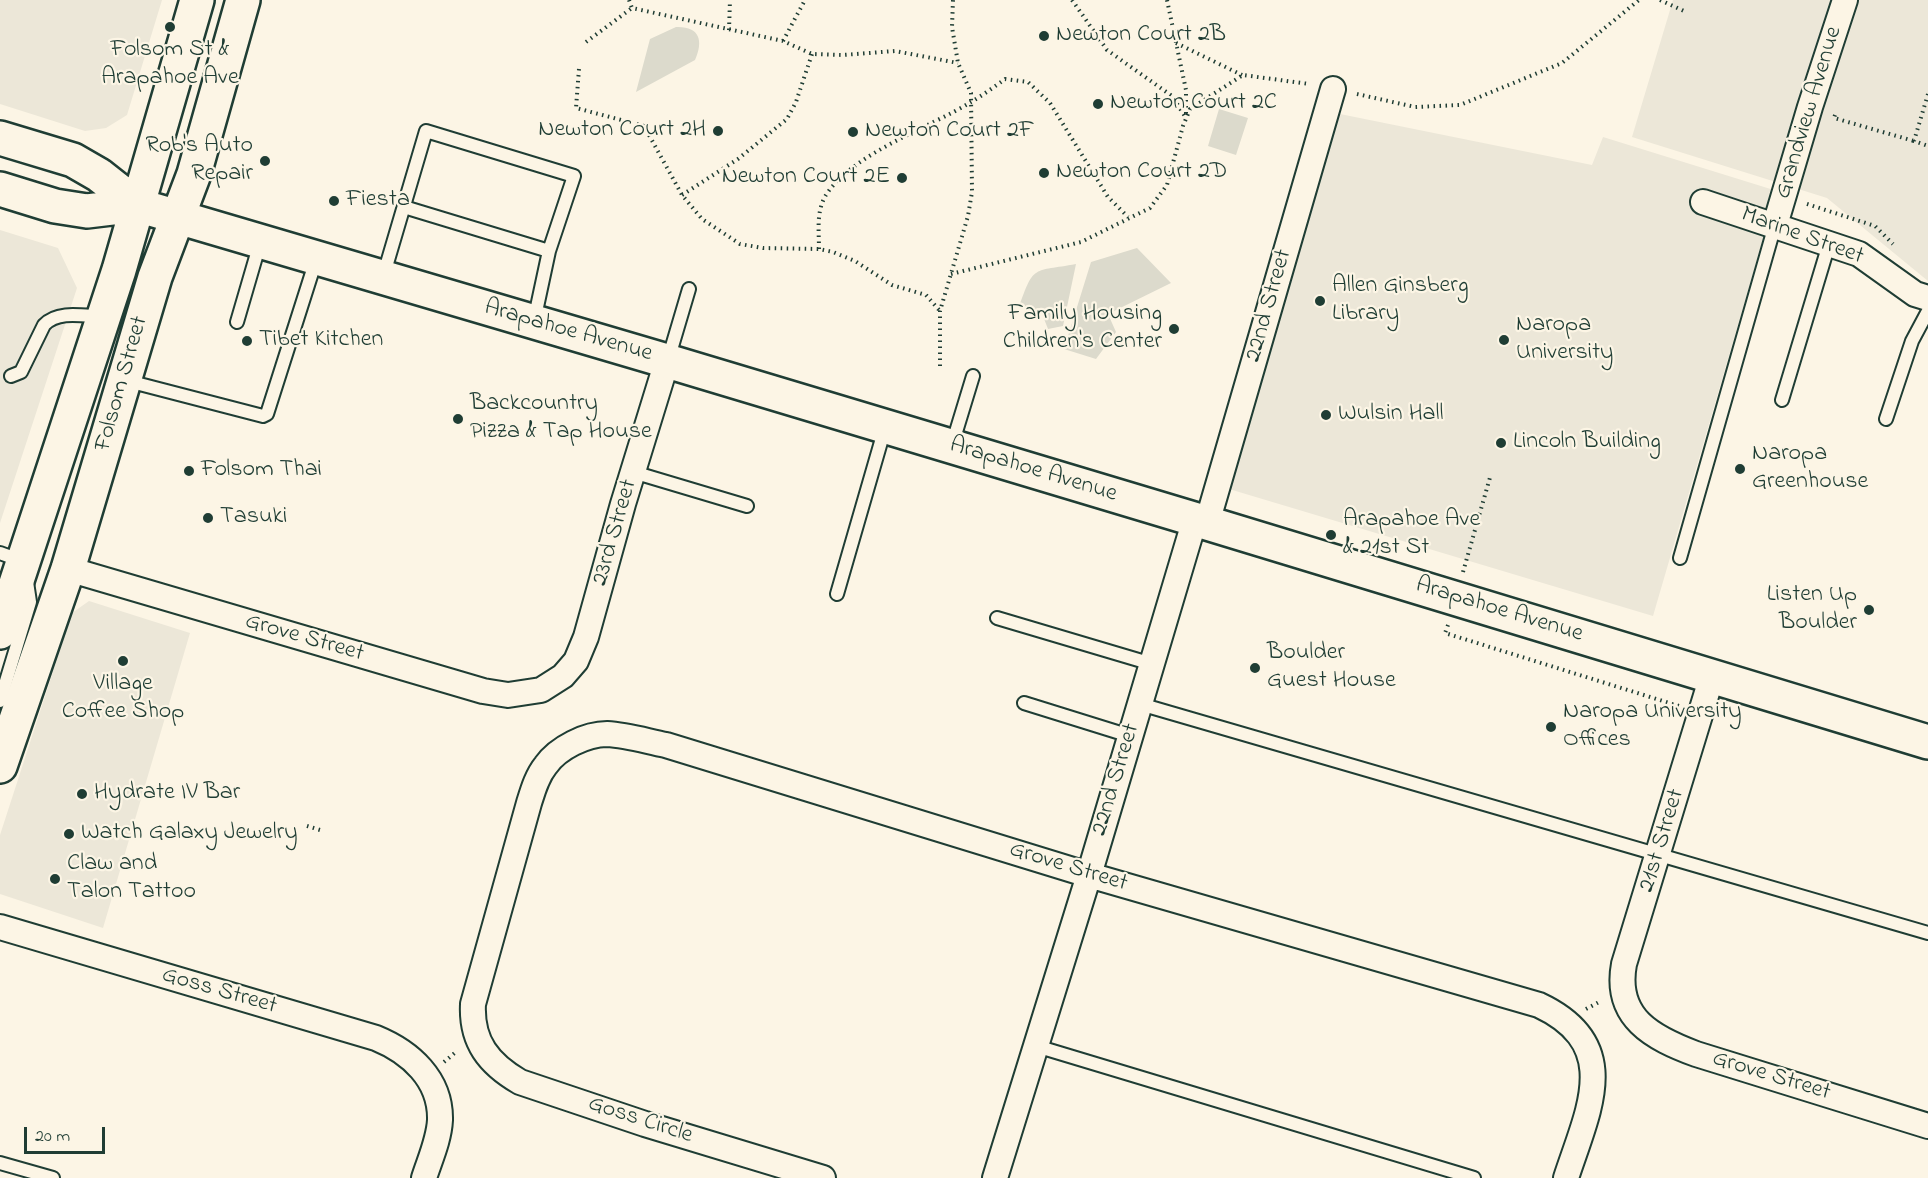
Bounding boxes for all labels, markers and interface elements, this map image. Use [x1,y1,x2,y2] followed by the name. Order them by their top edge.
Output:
[163,20,177,34] marker: Folsom St & Arapahoe Ave
[1056,22,1226,50] place label: Newton Court 2B
[1770,23,1850,203] street label: Grandview Avenue
[1037,29,1051,43] marker: Newton Court 2B
[101,37,239,93] place label: Folsom St & Arapahoe Ave
[1110,90,1277,118] place label: Newton Court 2C
[1091,97,1105,111] marker: Newton Court 2C
[538,117,706,145] place label: Newton Court 2H
[865,118,1034,146] place label: Newton Court 2F
[711,124,725,138] marker: Newton Court 2H
[846,125,860,139] marker: Newton Court 2F
[146,133,253,189] place label: Rob's Auto Repair
[258,154,272,168] marker: Rob's Auto Repair
[1056,159,1227,187] place label: Newton Court 2D
[722,164,890,192] place label: Newton Court 2E
[1037,166,1051,180] marker: Newton Court 2D
[895,171,909,185] marker: Newton Court 2E
[346,187,410,215] place label: Fiesta
[327,194,341,208] marker: Fiesta
[1737,202,1867,272] street label: Marine Street
[1240,246,1300,366] street label: 22nd Street
[1332,273,1469,329] place label: Allen Ginsberg Library
[481,294,655,370] street label: Arapahoe Avenue
[1313,294,1327,308] marker: Allen Ginsberg Library
[1003,301,1162,357] place label: Family Housing Children's Center
[1516,312,1613,368] place label: Naropa University
[90,313,156,455] street label: Folsom Street
[1167,322,1181,336] marker: Family Housing Children's Center
[259,327,383,355] place label: Tibet Kitchen
[1497,333,1511,347] marker: Naropa University
[240,334,254,348] marker: Tibet Kitchen
[470,391,652,447] place label: Backcountry Pizza & Tap House
[1338,401,1444,429] place label: Wulsin Hall
[1319,408,1333,422] marker: Wulsin Hall
[451,412,465,426] marker: Backcountry Pizza & Tap House
[1513,429,1661,457] place label: Lincoln Building
[946,432,1120,510] street label: Arapahoe Avenue
[1494,436,1508,450] marker: Lincoln Building
[1752,441,1868,497] place label: Naropa Greenhouse
[201,457,322,485] place label: Folsom Thai
[1733,462,1747,476] marker: Naropa Greenhouse
[182,464,196,478] marker: Folsom Thai
[587,477,645,589] street label: 23rd Street
[220,504,287,532] place label: Tasuki
[1343,507,1480,563] place label: Arapahoe Ave & 21st St
[201,511,215,525] marker: Tasuki
[1324,528,1338,542] marker: Arapahoe Ave & 21st St
[1412,572,1586,650] street label: Arapahoe Avenue
[1767,582,1857,638] place label: Listen Up Boulder
[1862,603,1876,617] marker: Listen Up Boulder
[241,608,367,670] street label: Grove Street
[1267,640,1396,696] place label: Boulder Guest House
[116,654,130,668] marker: Village Coffee Shop
[1248,661,1262,675] marker: Boulder Guest House
[62,671,184,727] place label: Village Coffee Shop
[1563,699,1742,755] place label: Naropa University Offices
[1086,720,1148,840] street label: 22nd Street
[1544,720,1558,734] marker: Naropa University Offices
[94,780,240,808] place label: Hydrate IV Bar
[1634,786,1692,896] street label: 21st Street
[75,787,89,801] marker: Hydrate IV Bar
[81,820,298,848] place label: Watch Galaxy Jewelry
[62,827,76,841] marker: Watch Galaxy Jewelry
[1005,836,1131,900] street label: Grove Street
[67,851,196,907] place label: Claw and Talon Tattoo
[48,872,62,886] marker: Claw and Talon Tattoo
[158,962,280,1022] street label: Goss Street
[1708,1045,1834,1109] street label: Grove Street
[584,1091,696,1151] street label: Goss Circle
[27,1115,108,1153] scale bar
[35,1124,70,1150] text: 20 m

